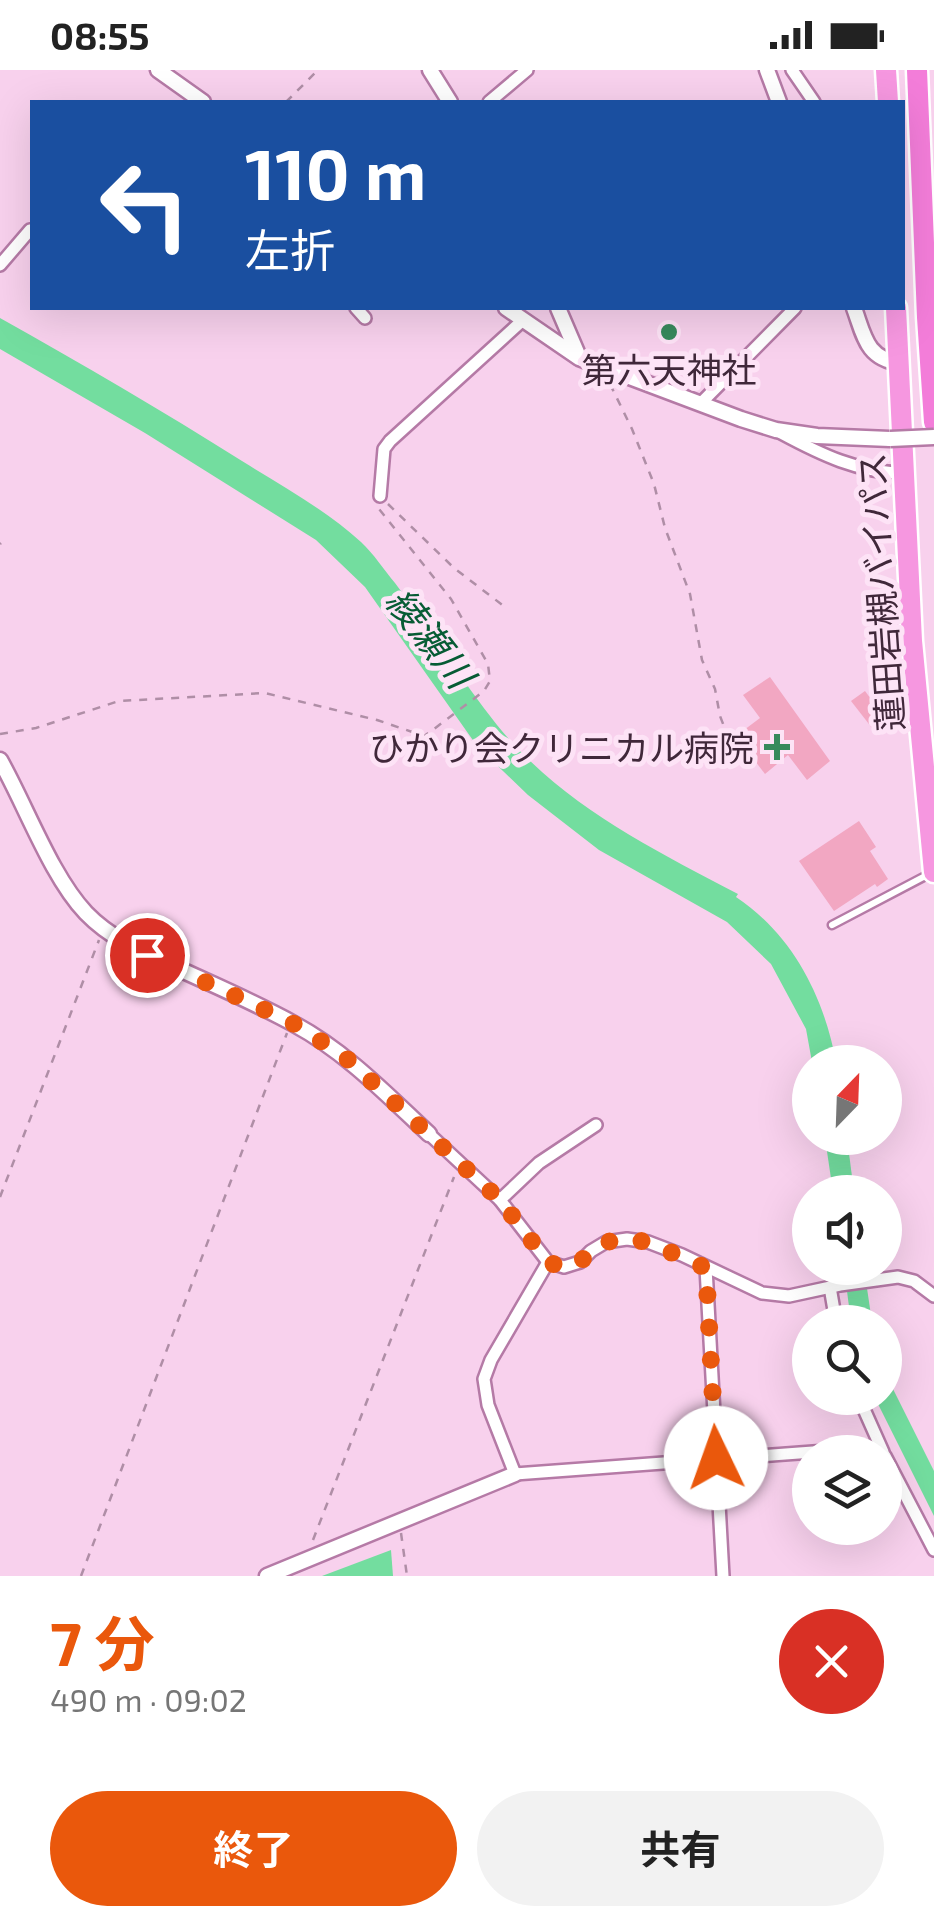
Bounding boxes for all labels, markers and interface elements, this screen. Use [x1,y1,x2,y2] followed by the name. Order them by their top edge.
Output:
[50,12,149,58] text: 08:55
[245,130,426,214] text: 110 m
[80,140,210,270] icon: left
[245,222,335,276] text: 左折
[658,321,680,343] marker: 第六天神社
[581,348,757,390] place label: 第六天神社
[849,451,911,733] street label: 蓮田岩槻バイパス
[378,578,487,699] water label: 綾瀬川
[369,726,754,768] place label: ひかり会クリニカル病院
[764,734,790,760] marker: ひかり会クリニカル病院
[105,913,190,998] pin
[120,928,175,983] icon: arrive
[792,1045,902,1155] north arrow
[792,1045,902,1545] map controls
[792,1175,902,1285] button: sound
[792,1305,902,1415] button: search
[664,1406,768,1510] position arrow
[792,1435,902,1545] button: layers
[50,1606,155,1678] text: 7 分
[779,1609,884,1714] button: close
[50,1680,247,1718] text: 490 m · 09:02
[50,1791,457,1906] button: 終了
[477,1791,884,1906] button: 共有

